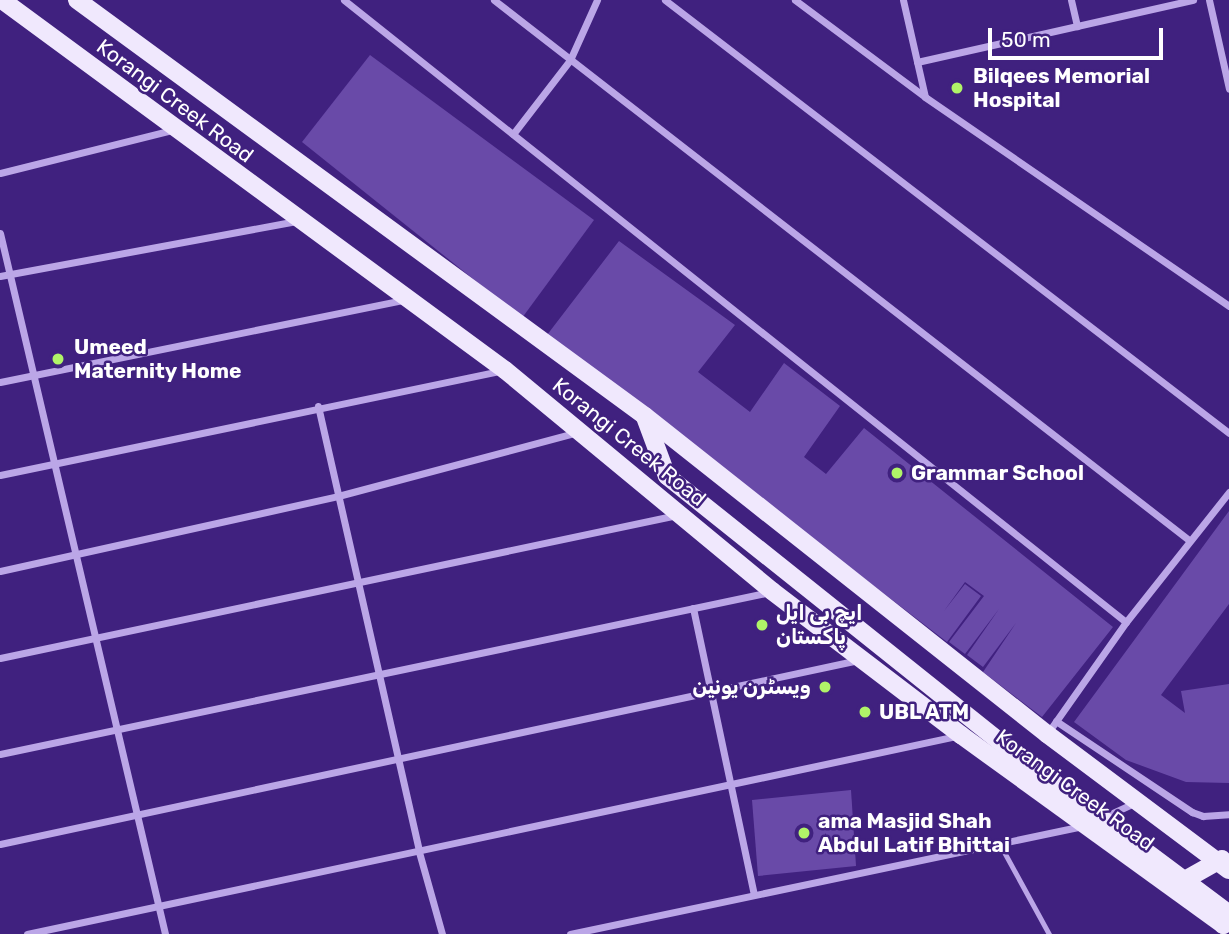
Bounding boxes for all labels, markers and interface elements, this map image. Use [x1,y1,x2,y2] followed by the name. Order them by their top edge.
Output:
[991,14,1166,58] scale bar
[1001,27,1051,52] text: 50 m
[92,34,258,168] street label: Korangi Creek Road
[973,63,1150,113] place label: Bilqees Memorial Hospital
[947,78,967,98] marker: Bilqees Memorial Hospital
[74,334,242,384] place label: Umeed Maternity Home
[48,349,68,369] marker: Umeed Maternity Home
[547,372,711,512] street label: Korangi Creek Road
[911,460,1084,486] place label: Grammar School
[889,465,905,481] marker: Grammar School
[776,600,862,650] place label: ایچ بی ایل پاکستان
[754,617,770,633] marker: ایچ بی ایل پاکستان
[693,674,811,700] place label: ویسٹرن یونین
[817,679,833,695] marker: ویسٹرن یونین
[879,699,970,725] place label: UBL ATM
[857,704,873,720] marker: UBL ATM
[991,724,1159,856] street label: Korangi Creek Road
[818,808,1010,858] place label: ama Masjid Shah Abdul Latif Bhittai
[796,825,812,841] marker: ama Masjid Shah Abdul Latif Bhittai

